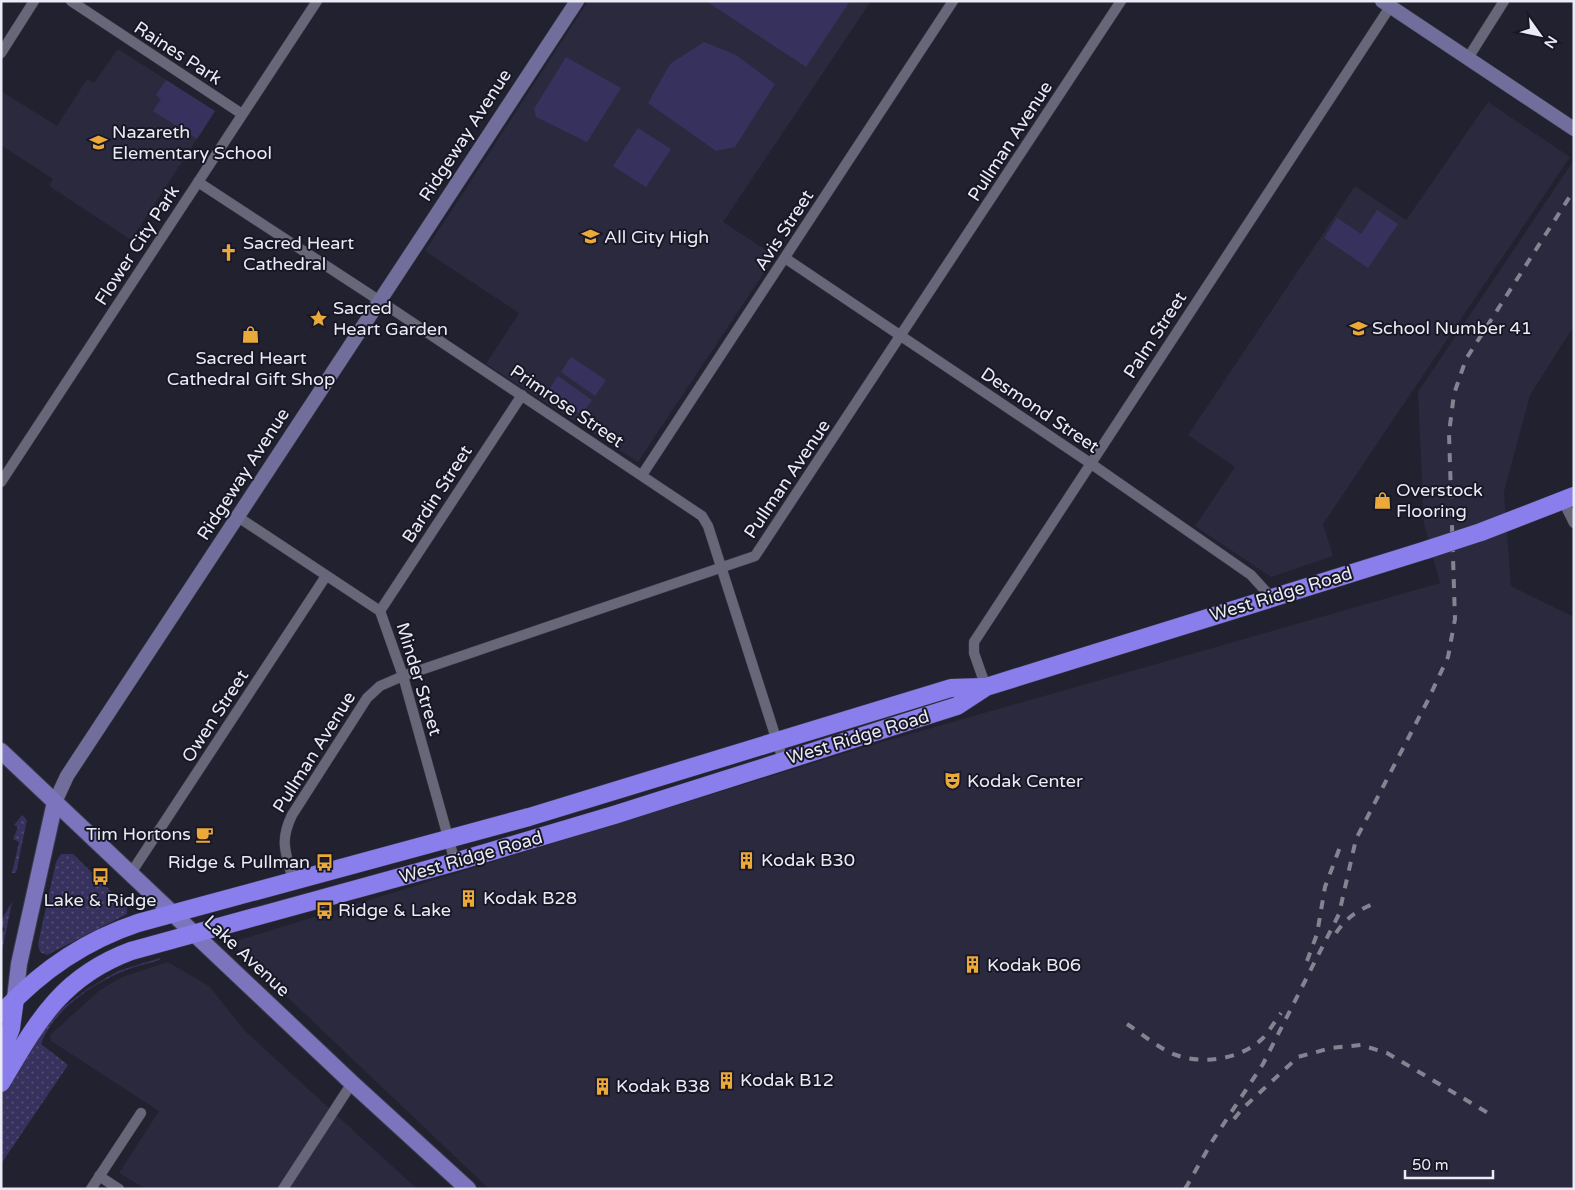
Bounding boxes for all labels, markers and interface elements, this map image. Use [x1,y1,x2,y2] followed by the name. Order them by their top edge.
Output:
[1515,10,1565,60] north arrow
[130,16,226,90] street label: Raines Park
[1540,32,1561,51] text: N
[414,65,516,205] street label: Ridgeway Avenue
[963,77,1057,205] street label: Pullman Avenue
[112,121,272,164] place label: Nazareth Elementary School
[88,132,108,152] school or university icon: Nazareth Elementary School
[90,181,184,309] street label: Flower City Park
[750,186,818,274] street label: Avis Street
[604,226,709,248] place label: All City High
[580,227,600,247] school or university icon: All City High
[243,232,354,275] place label: Sacred Heart Cathedral
[219,243,239,263] church icon: Sacred Heart Cathedral
[1119,287,1191,382] street label: Palm Street
[333,297,448,340] place label: Sacred Heart Garden
[309,308,329,328] place icon: Sacred Heart Garden
[1372,317,1532,339] place label: School Number 41
[1348,318,1368,338] school or university icon: School Number 41
[241,325,261,345] shop icon: Sacred Heart Cathedral Gift Shop
[167,347,335,390] place label: Sacred Heart Cathedral Gift Shop
[506,360,628,452] street label: Primrose Street
[977,362,1103,458] street label: Desmond Street
[192,404,294,544] street label: Ridgeway Avenue
[739,415,835,543] street label: Pullman Avenue
[397,441,477,547] street label: Bardin Street
[1396,479,1483,522] place label: Overstock Flooring
[1372,490,1392,510] shop icon: Overstock Flooring
[1207,562,1355,626] street label: West Ridge Road
[391,620,447,738] street label: Minder Street
[177,665,253,766] street label: Owen Street
[268,687,360,817] street label: Pullman Avenue
[784,705,932,769] street label: West Ridge Road
[967,770,1083,792] place label: Kodak Center
[943,771,963,791] theatre icon: Kodak Center
[86,823,191,845] place label: Tim Hortons
[195,824,215,844] cafe icon: Tim Hortons
[397,826,545,888] street label: West Ridge Road
[761,849,855,871] place label: Kodak B30
[737,850,757,870] building icon: Kodak B30
[168,851,310,873] place label: Ridge & Pullman
[314,852,334,872] bus stop icon: Ridge & Pullman
[90,867,110,887] bus stop icon: Lake & Ridge
[483,887,577,909] place label: Kodak B28
[459,888,479,908] building icon: Kodak B28
[43,889,157,911] place label: Lake & Ridge
[338,899,451,921] place label: Ridge & Lake
[314,900,334,920] bus stop icon: Ridge & Lake
[199,911,295,1001] street label: Lake Avenue
[987,954,1081,976] place label: Kodak B06
[963,955,983,975] building icon: Kodak B06
[740,1069,834,1091] place label: Kodak B12
[716,1070,736,1090] building icon: Kodak B12
[616,1075,710,1097] place label: Kodak B38
[592,1076,612,1096] building icon: Kodak B38
[1405,1148,1492,1180] scale bar
[1412,1156,1449,1174] text: 50 m

